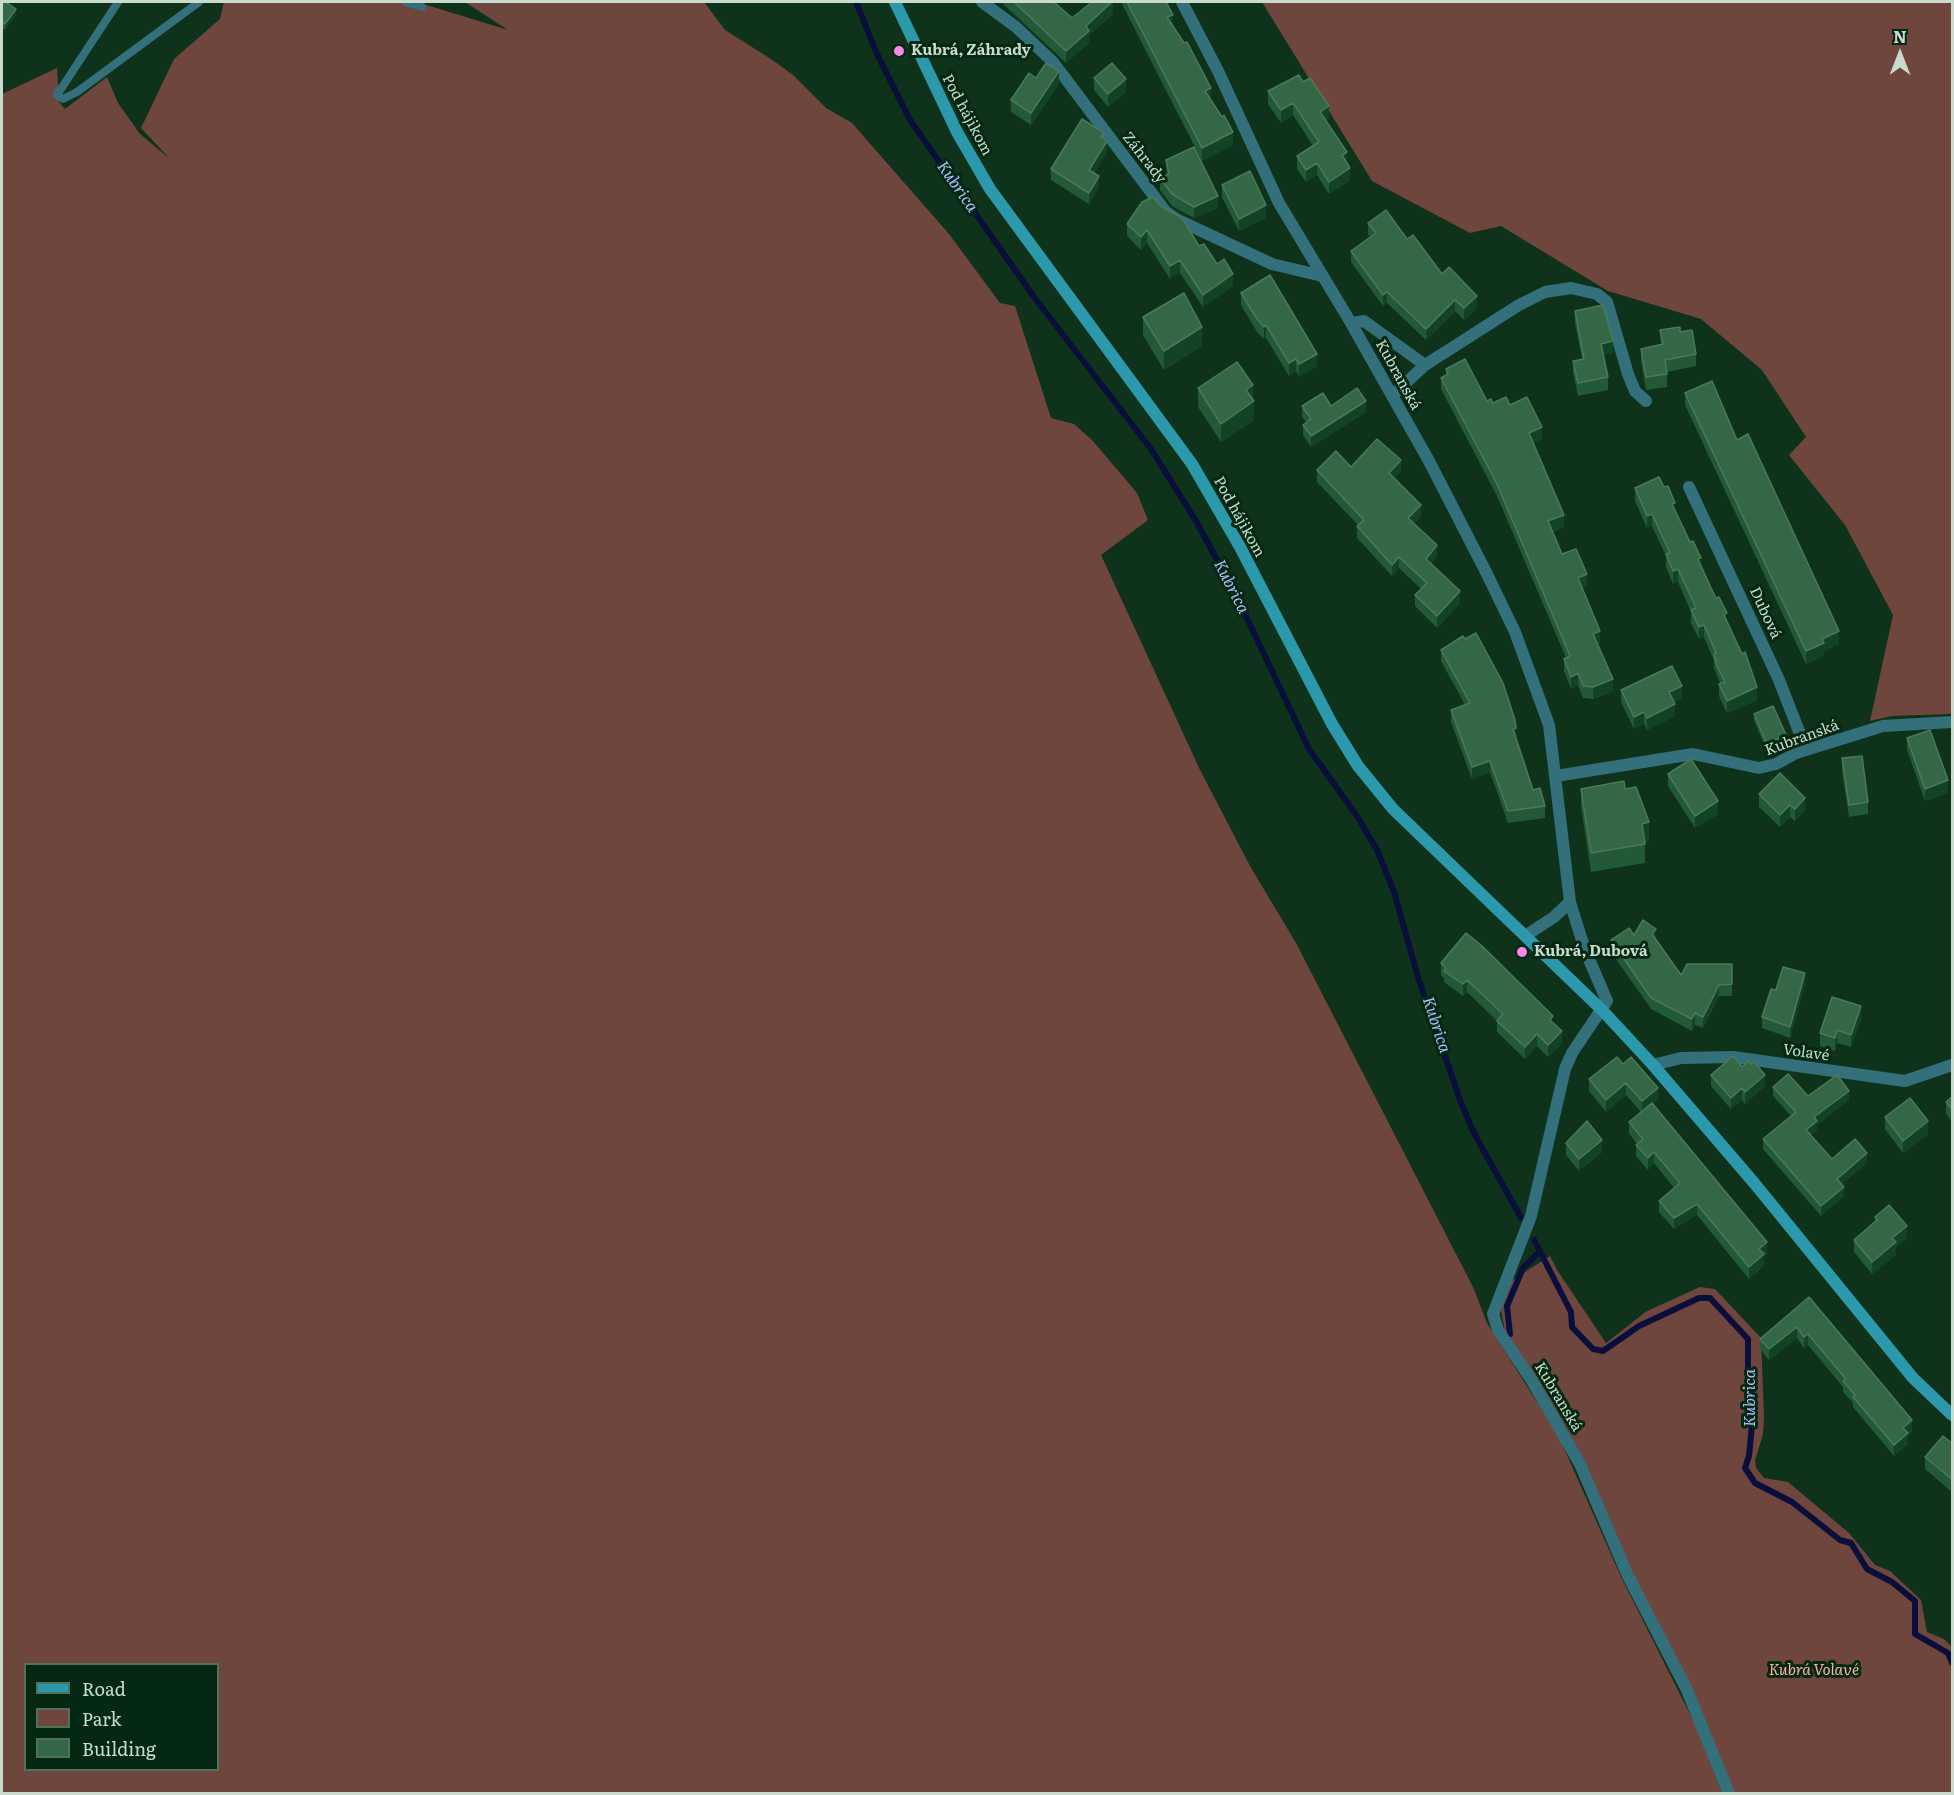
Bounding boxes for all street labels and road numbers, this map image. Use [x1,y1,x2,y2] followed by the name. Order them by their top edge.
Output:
[938,71,996,159] street label: Pod hájikom
[1118,129,1170,187] street label: Záhrady
[1371,337,1425,413] street label: Kubranská
[1209,473,1269,561] street label: Pod hájikom
[1745,584,1785,642] street label: Dubová
[1762,716,1842,760] street label: Kubranská
[1782,1041,1830,1065] street label: Volavé
[1530,1359,1586,1435] street label: Kubranská

